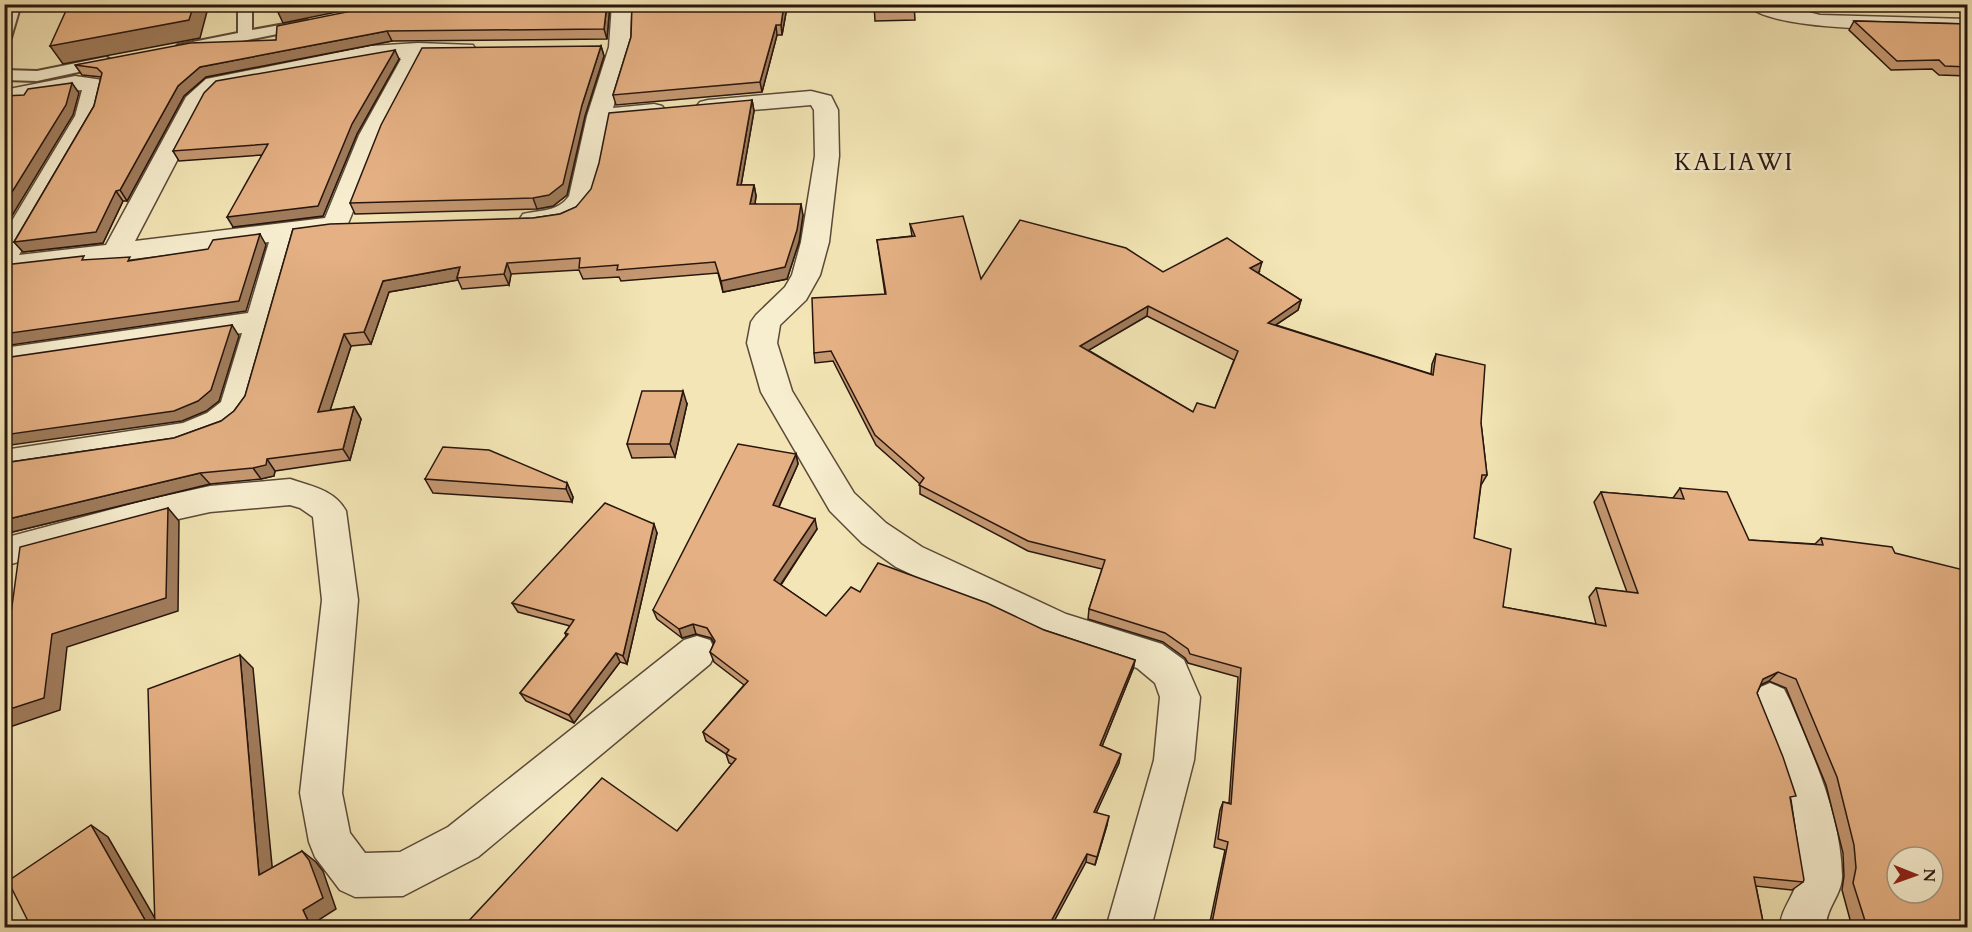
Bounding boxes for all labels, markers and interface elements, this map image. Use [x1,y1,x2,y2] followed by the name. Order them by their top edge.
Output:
[1674,146,1794,179] district label: KALIAWI
[1885,845,1945,905] north arrow
[1918,868,1940,882] text: N

